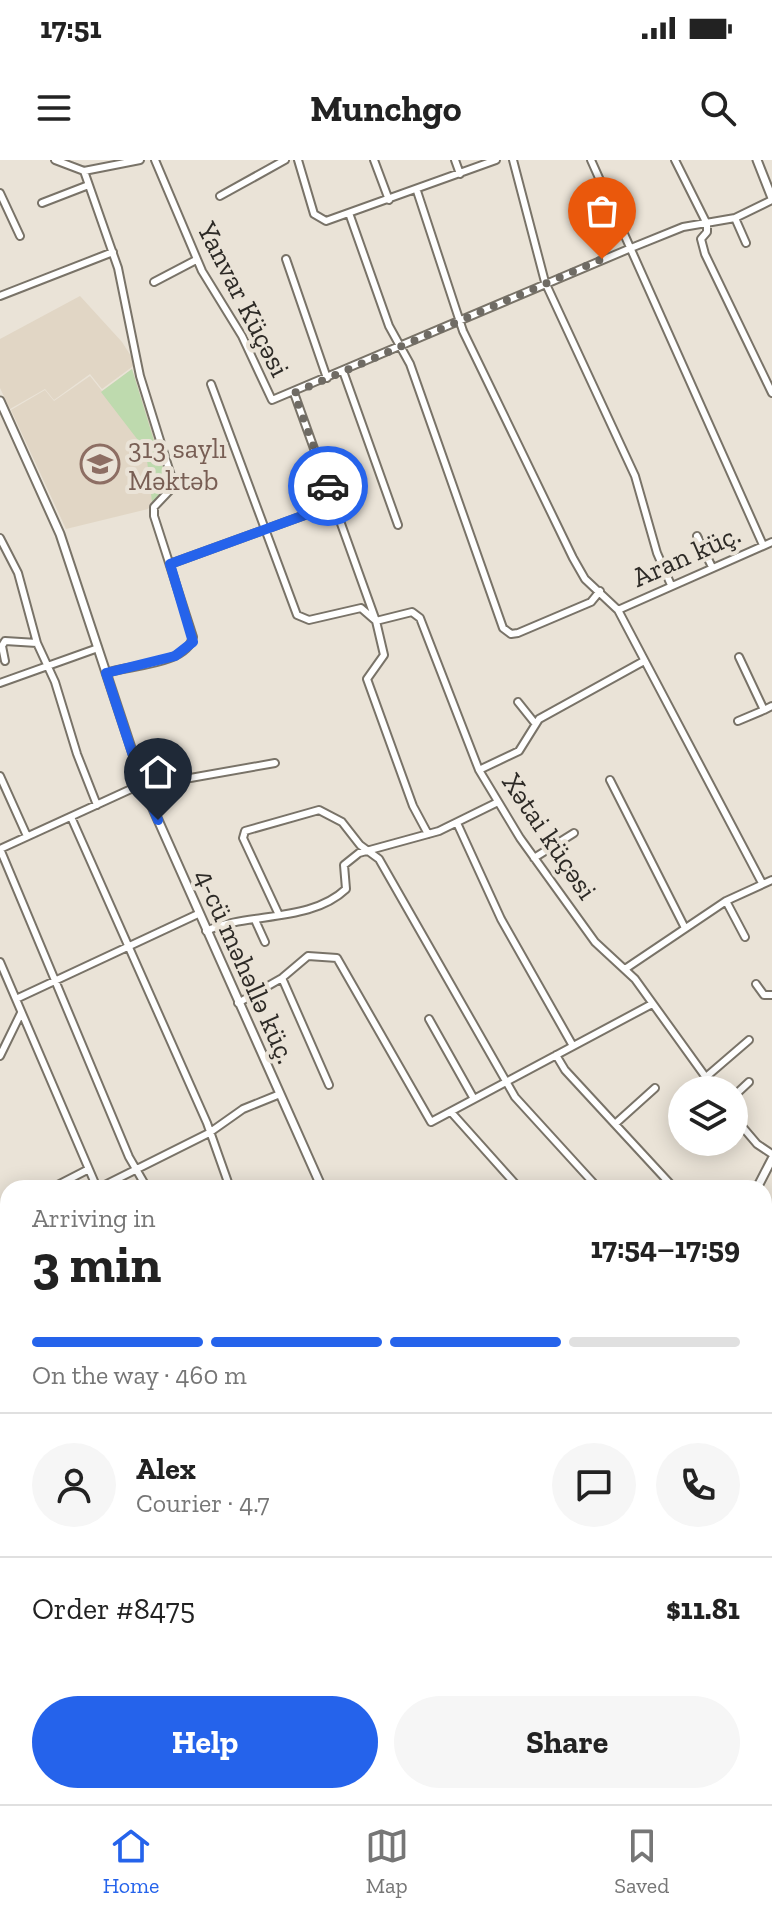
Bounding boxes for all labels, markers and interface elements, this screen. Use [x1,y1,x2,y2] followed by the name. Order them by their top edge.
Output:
[40,10,102,46] text: 17:51
[32,86,76,130] icon: menu
[696,86,740,130] icon: search
[310,87,462,130] text: Munchgo
[568,177,636,259] pin
[580,189,624,233] icon: bag
[190,215,297,382] street label: Yanvar Küçəsi
[128,432,227,497] place label: 313 saylı Məktəb
[79,443,121,485] school or university icon: 313 saylı Məktəb
[288,446,368,526] courier
[306,464,350,508] icon: car
[627,517,745,594] street label: Aran küç.
[124,738,192,820] pin
[136,750,180,794] icon: home
[495,767,604,906] street label: Xətai küçəsi
[188,864,303,1069] street label: 4-cü məhəllə küç.
[668,1076,748,1156] map controls
[668,1076,748,1156] button: layers
[32,1202,155,1234] text: Arriving in
[591,1230,740,1266] text: 17:54–17:59
[32,1233,161,1295] text: 3 min
[32,1359,247,1391] text: On the way · 460 m
[32,1443,116,1527] button: person
[552,1443,636,1527] button: chat
[656,1443,740,1527] button: phone
[136,1451,196,1487] text: Alex
[136,1487,270,1519] text: Courier · 4.7
[32,1591,195,1627] text: Order #8475
[666,1591,740,1627] text: $11.81
[32,1696,378,1788] button: Help
[394,1696,740,1788] button: Share
[103,1824,159,1899] tab: Home
[365,1824,409,1899] tab: Map
[614,1824,669,1899] tab: Saved

